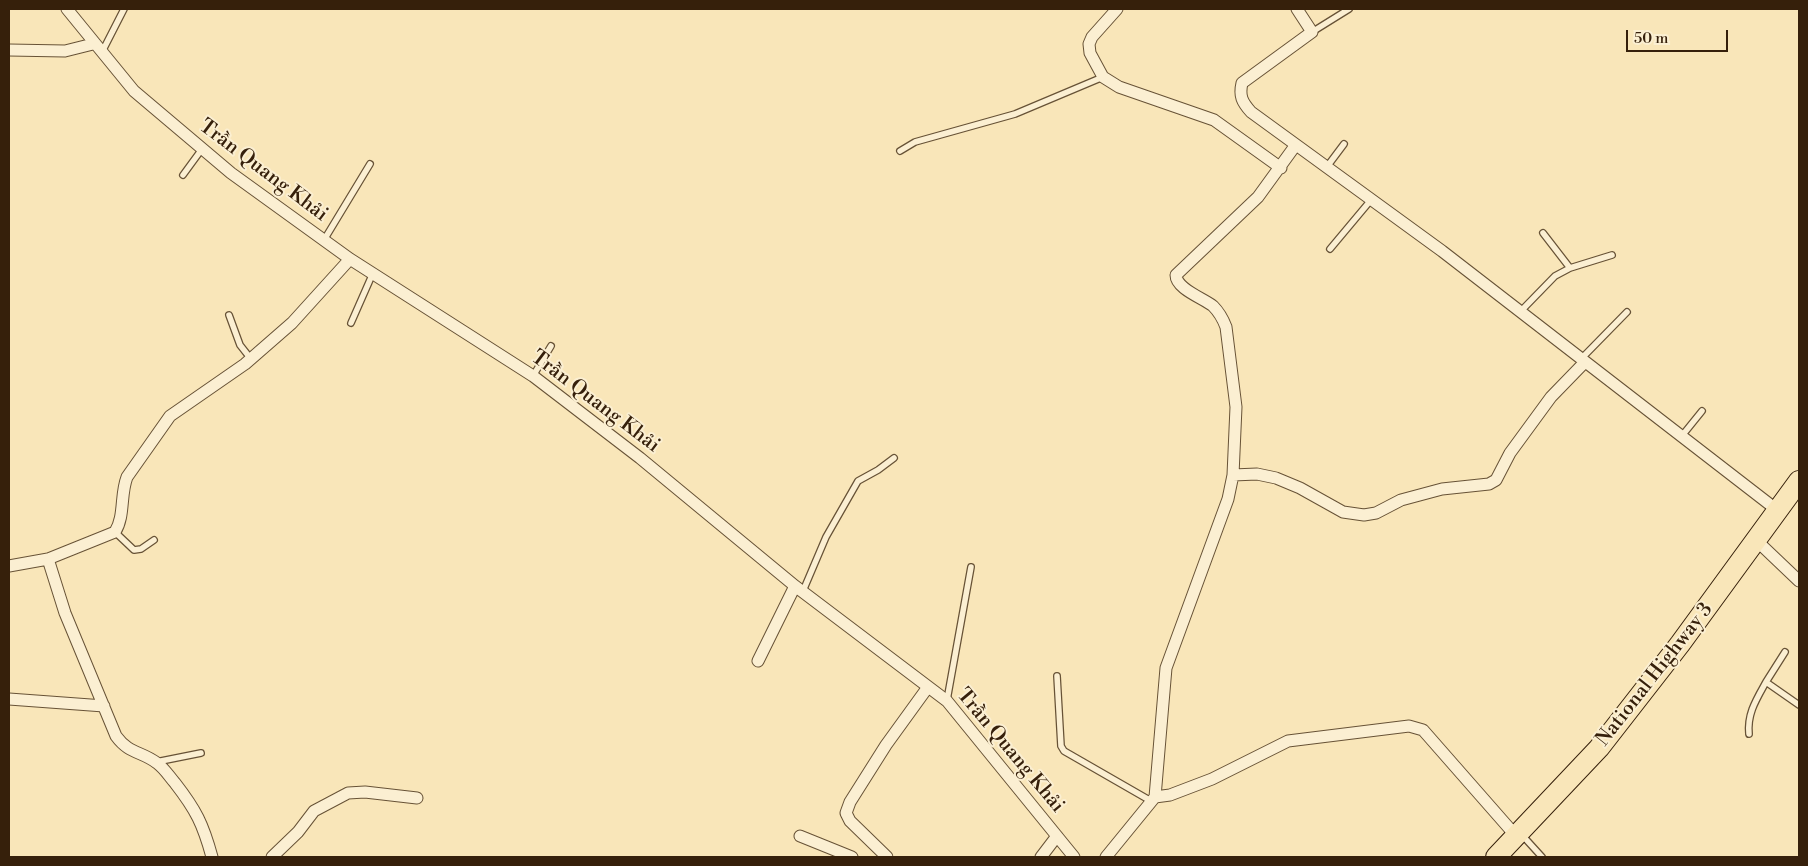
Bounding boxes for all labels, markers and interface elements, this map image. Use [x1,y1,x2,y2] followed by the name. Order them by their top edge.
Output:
[1628,20,1730,52] scale bar
[1634,29,1668,48] text: 50 m
[194,115,332,227] street label: Trần Quang Khải
[526,346,664,458] street label: Trần Quang Khải
[1592,599,1718,751] street label: National Highway 3
[951,684,1069,818] street label: Trần Quang Khải

